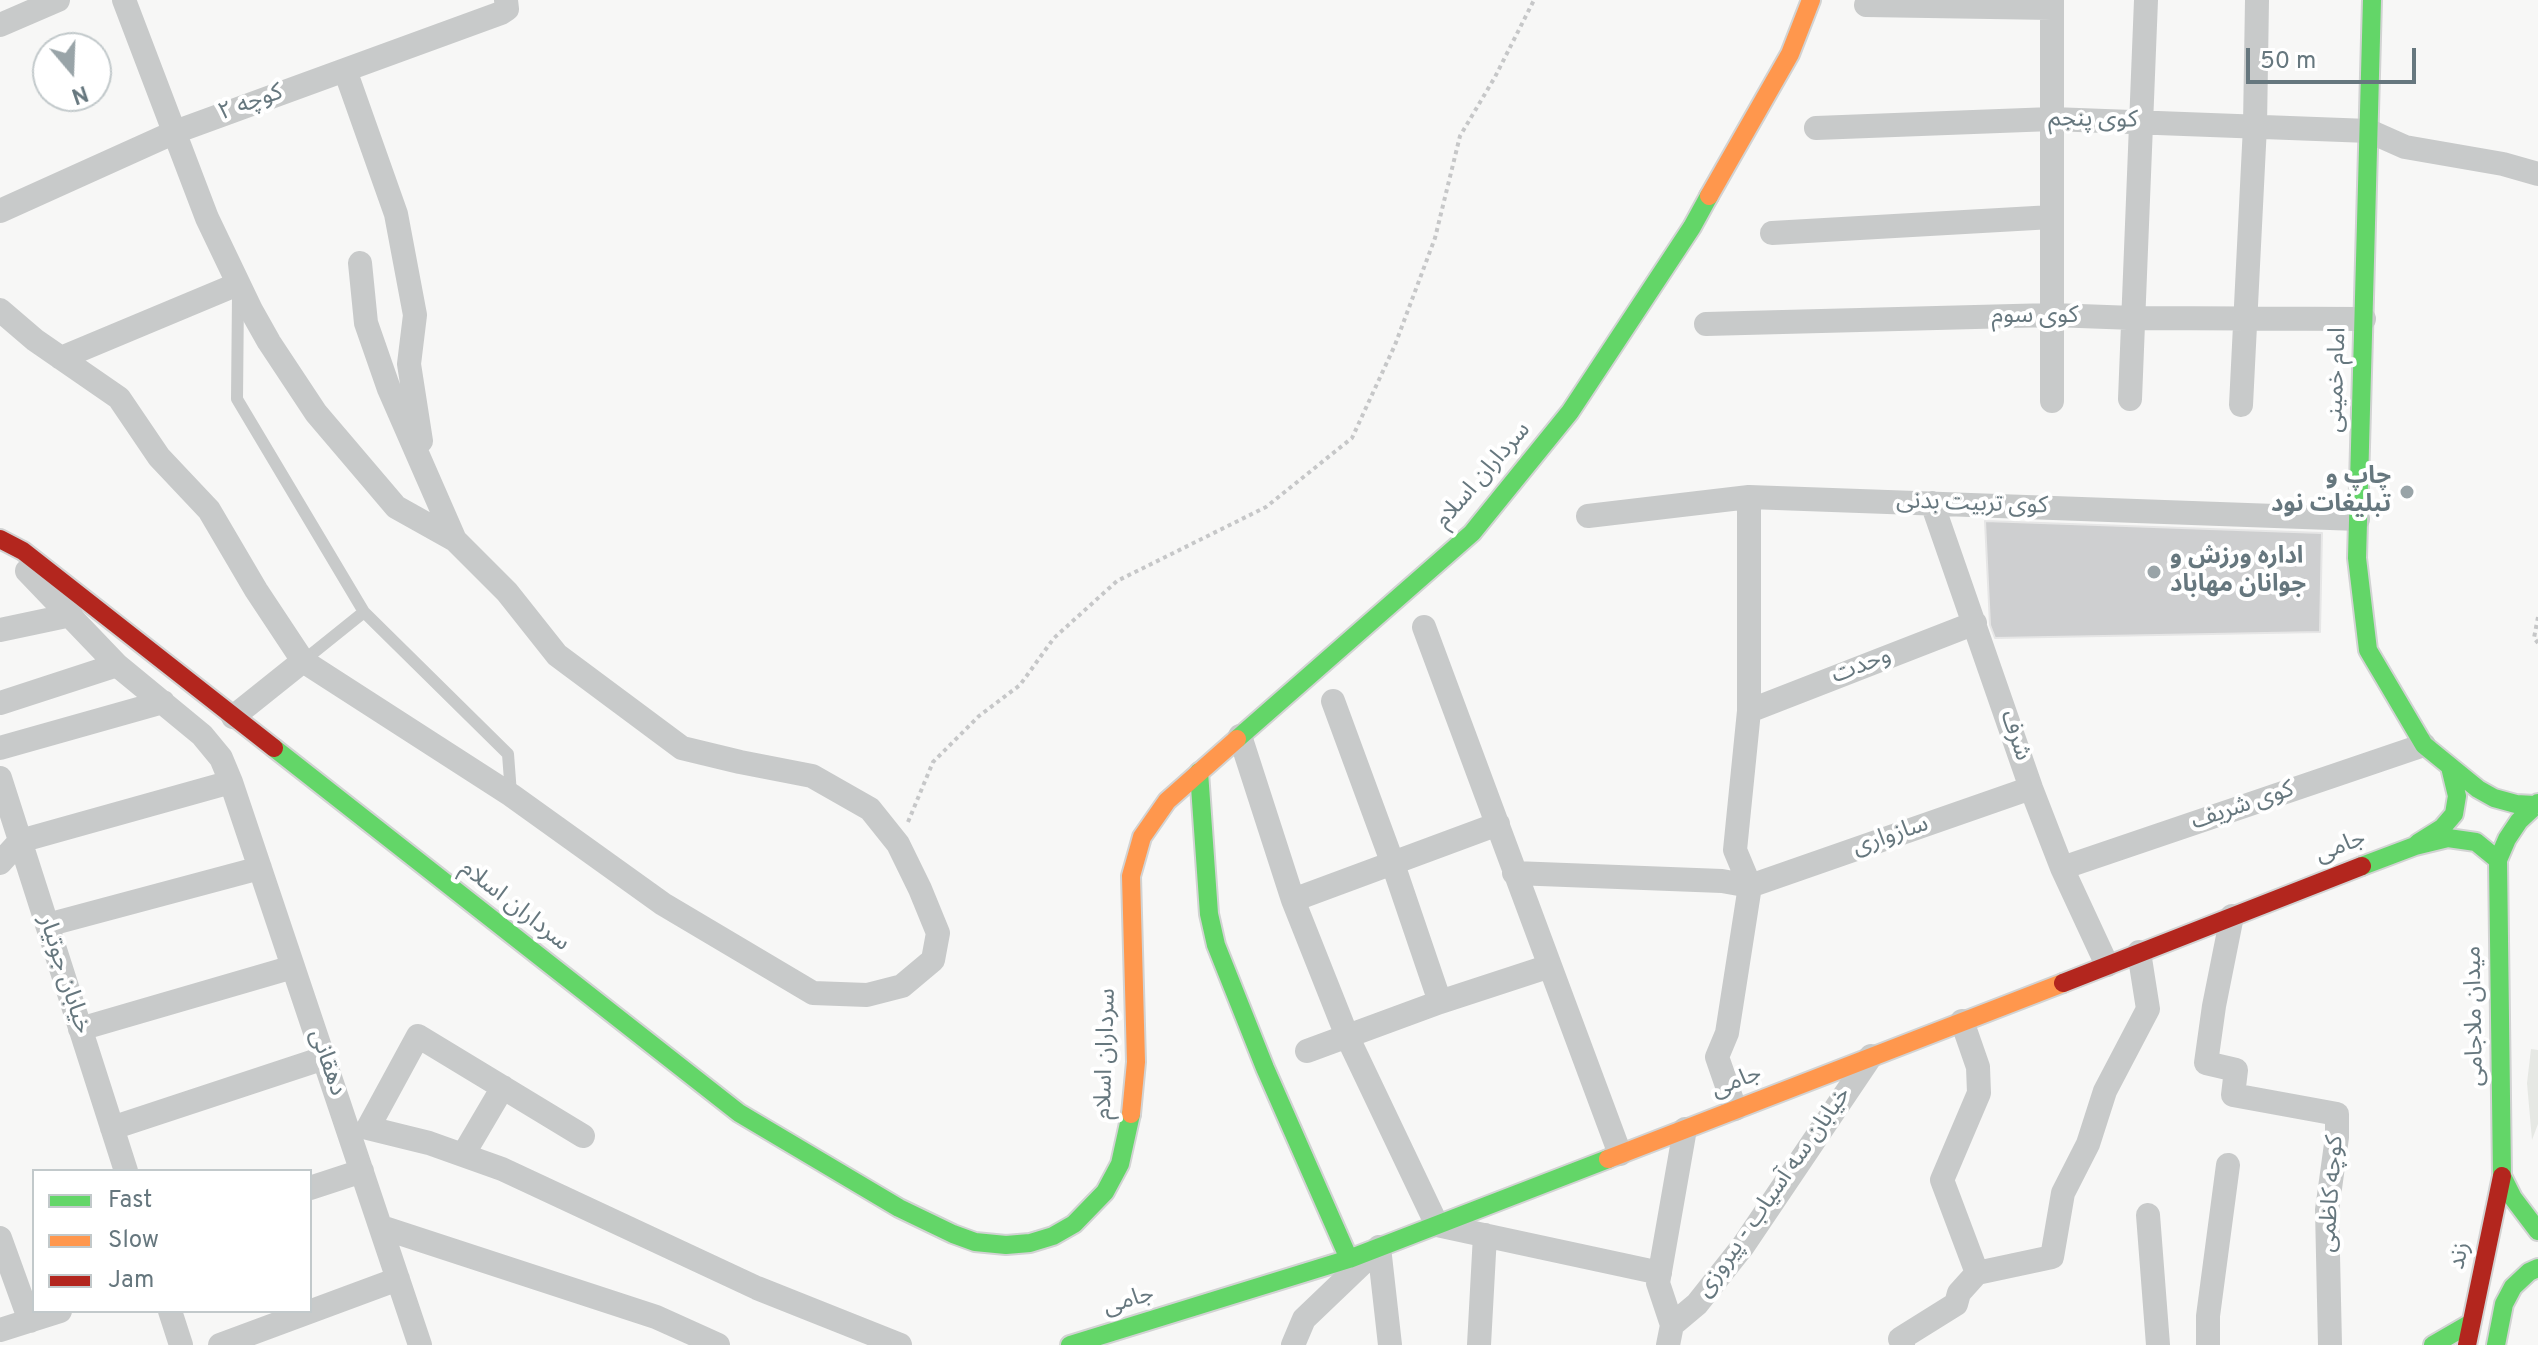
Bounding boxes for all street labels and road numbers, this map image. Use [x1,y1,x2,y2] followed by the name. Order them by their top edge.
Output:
[215,79,287,129] street label: کوچه ۲
[2048,106,2138,136] street label: کوی پنجم
[1992,303,2078,331] street label: کوی سوم
[2322,327,2354,433] street label: امام خمینی
[1430,417,1538,535] street label: سرداران اسلام
[1896,488,2048,522] street label: کوی تربیت بدنی
[1828,643,1896,691] street label: وحدت
[1992,707,2036,765] street label: شرف
[2188,776,2298,838] street label: کوی شریف
[1849,811,1933,863] street label: سازواری
[2312,825,2370,871] street label: جامی
[453,855,575,959] street label: سرداران اسلام
[30,912,96,1038] street label: خیابان جوتیار
[2460,946,2492,1086] street label: میدان ملاجامی
[1090,988,1124,1120] street label: سرداران اسلام
[301,1026,351,1100] street label: دهقانی
[1708,1060,1766,1106] street label: جامی
[1691,1082,1859,1304] street label: خیابان سه آسیاب - پیروزی
[2315,1134,2351,1254] street label: کوچه کاظمی
[2444,1240,2478,1272] street label: زند
[1100,1281,1158,1323] street label: جامی

